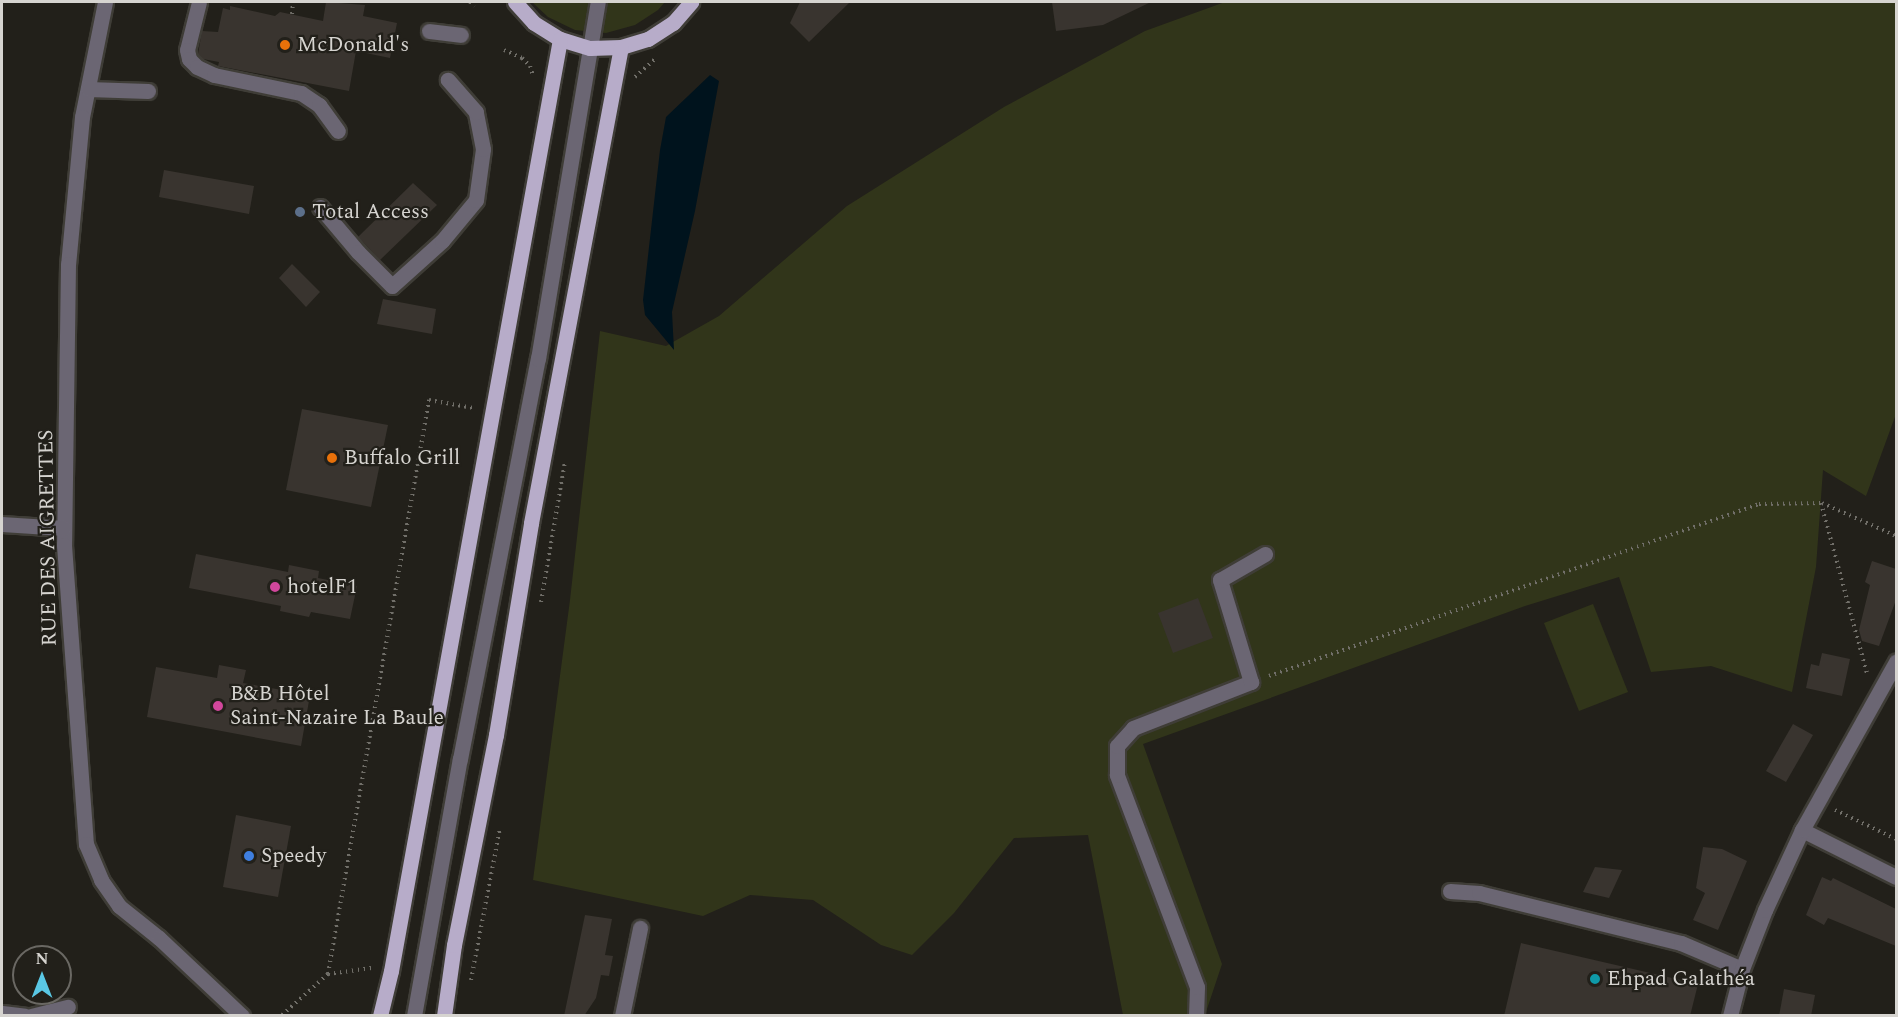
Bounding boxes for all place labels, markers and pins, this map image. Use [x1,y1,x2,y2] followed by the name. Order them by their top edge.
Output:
[297,32,409,58] place label: McDonald's
[278,38,292,52] marker: McDonald's
[312,199,429,225] place label: Total Access
[293,205,307,219] marker: Total Access
[344,445,460,471] place label: Buffalo Grill
[325,451,339,465] marker: Buffalo Grill
[287,574,358,600] place label: hotelF1
[268,580,282,594] marker: hotelF1
[230,681,444,731] place label: B&B Hôtel Saint-Nazaire La Baule
[211,699,225,713] marker: B&B Hôtel Saint-Nazaire La Baule
[261,843,326,869] place label: Speedy
[242,849,256,863] marker: Speedy
[1607,966,1755,992] place label: Ehpad Galathéa
[1588,972,1602,986] marker: Ehpad Galathéa

